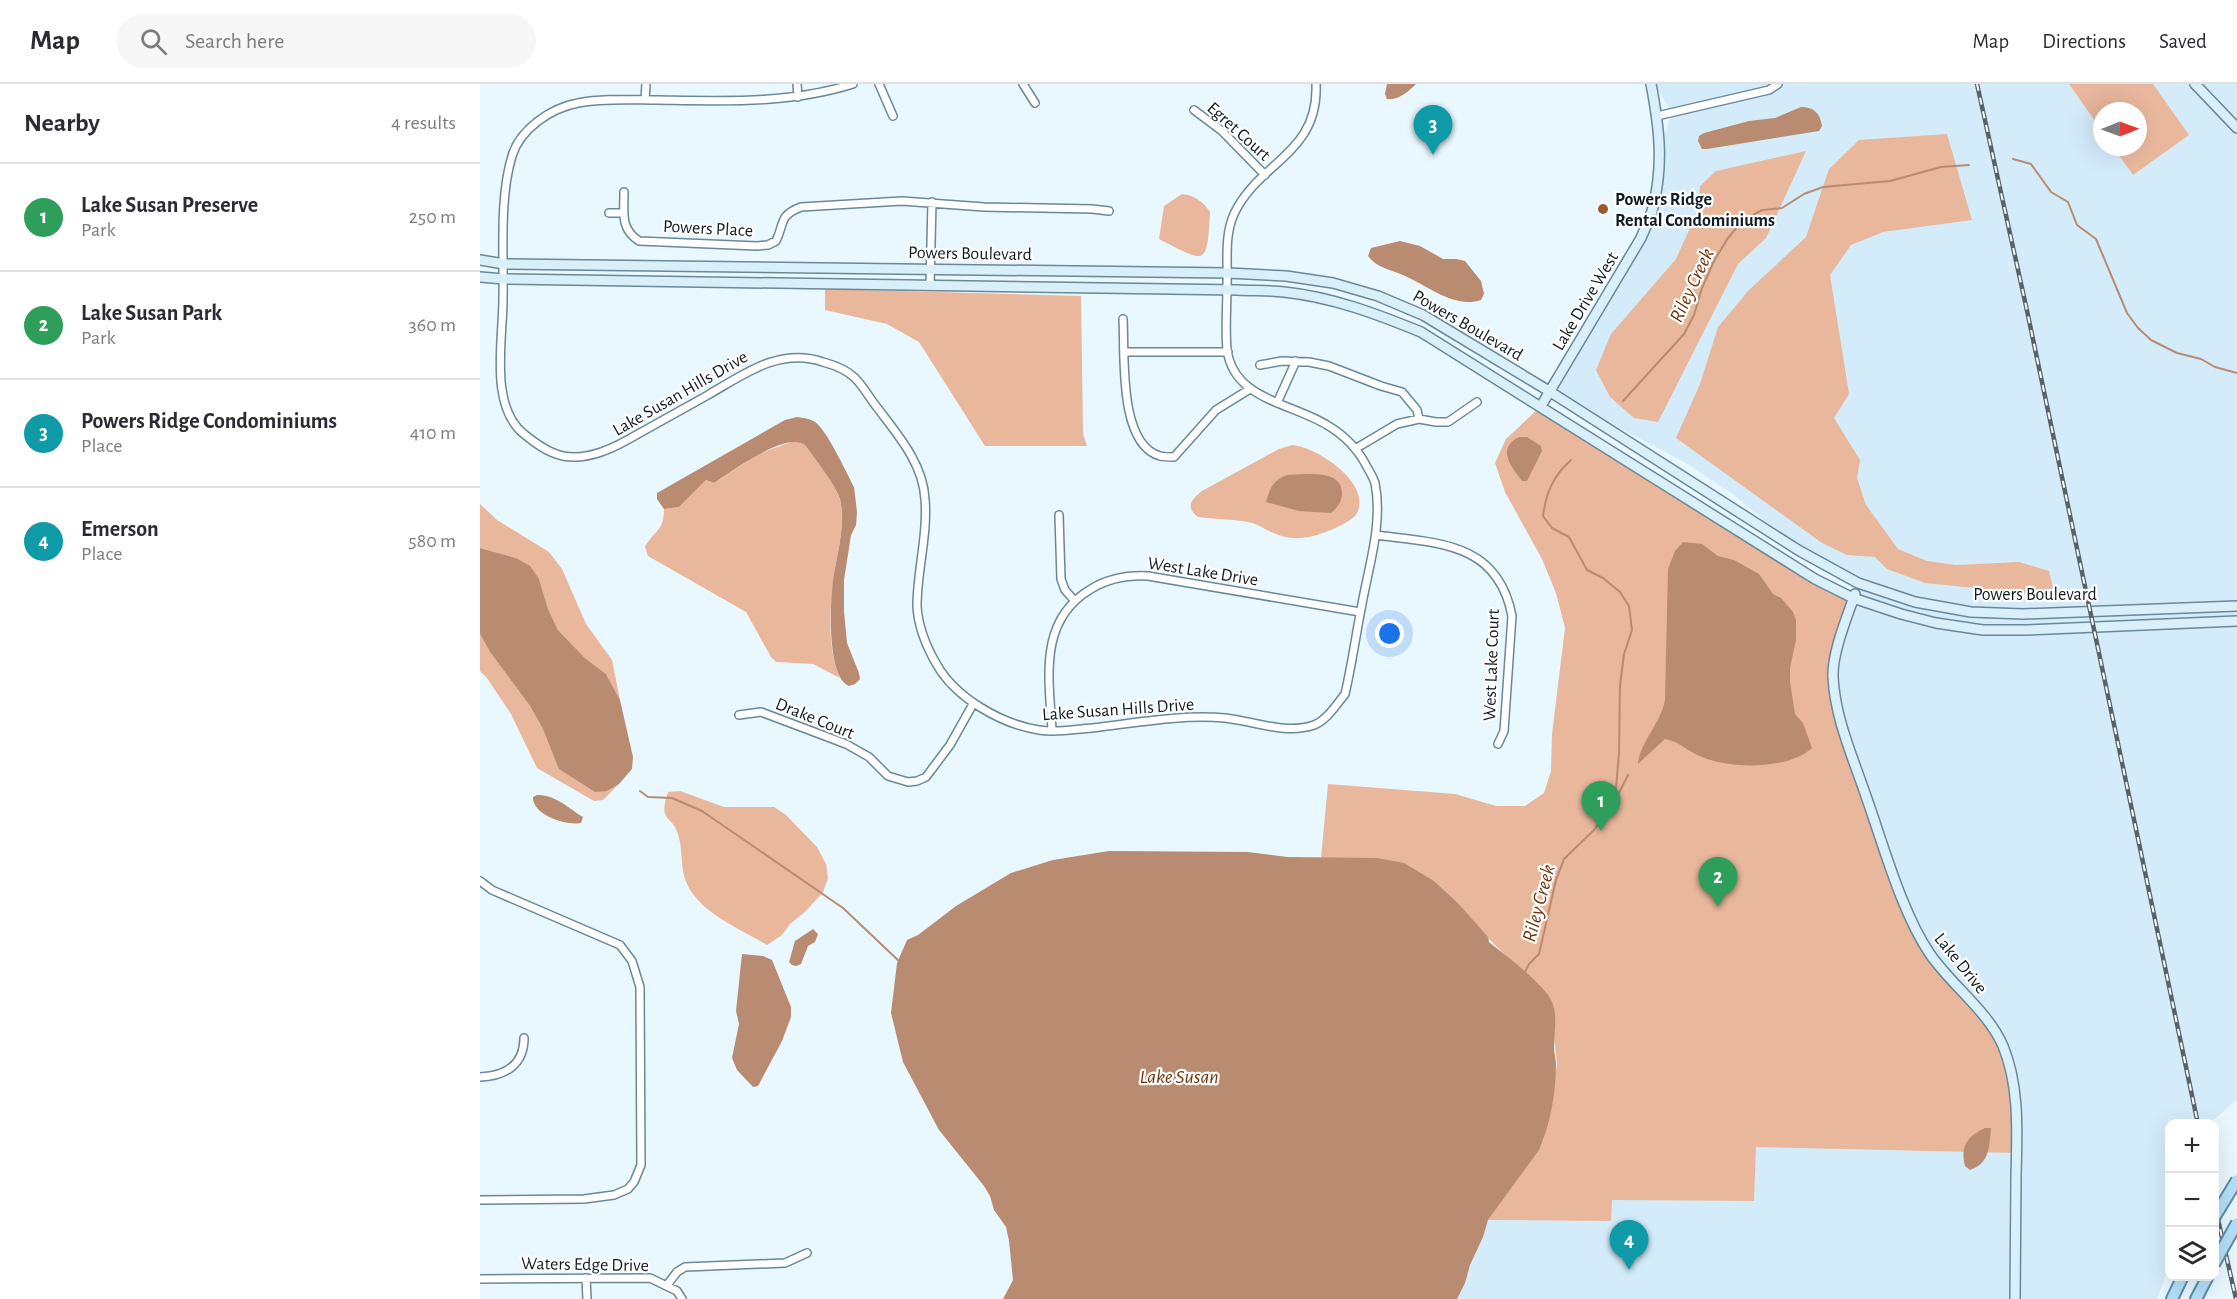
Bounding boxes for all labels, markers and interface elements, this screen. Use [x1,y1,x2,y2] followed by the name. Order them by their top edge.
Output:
[116,14,536,68] search box
[137,25,170,58] icon: search
[30,27,80,55] text: Map
[185,30,284,52] text: Search here
[1973,31,2009,52] text: Map
[2042,31,2126,52] text: Directions
[2159,31,2207,52] text: Saved
[1203,99,1273,165] street label: Egret Court
[2093,102,2147,156] north arrow
[1414,106,1452,155] pin: 3
[24,110,100,136] text: Nearby
[391,113,456,133] text: 4 results
[1615,191,1775,230] place label: Powers Ridge Rental Condominiums
[81,194,258,216] text: Lake Susan Preserve
[1596,202,1610,216] marker: Powers Ridge Rental Condominiums
[40,207,47,227] text: 1
[409,207,456,227] text: 250 m
[662,218,753,240] street label: Powers Place
[81,220,116,240] text: Park
[908,244,1032,264] street label: Powers Boulevard
[1666,245,1718,325] water label: Riley Creek
[1549,249,1622,354] street label: Lake Drive West
[1409,287,1526,365] street label: Powers Boulevard
[81,302,222,324] text: Lake Susan Park
[39,315,48,335] text: 2
[409,315,456,335] text: 360 m
[81,328,116,348] text: Park
[610,348,751,440] street label: Lake Susan Hills Drive
[81,410,337,432] text: Powers Ridge Condominiums
[39,423,48,443] text: 3
[410,423,456,443] text: 410 m
[81,436,122,456] text: Place
[81,518,159,540] text: Emerson
[38,531,49,551] text: 4
[408,531,456,551] text: 580 m
[81,544,122,564] text: Place
[1146,554,1259,590] street label: West Lake Drive
[1973,586,2097,604] street label: Powers Boulevard
[1481,608,1503,721] street label: West Lake Court
[1375,619,1404,648] your location
[773,695,857,743] street label: Drake Court
[1041,696,1195,724] street label: Lake Susan Hills Drive
[1582,782,1620,831] pin: 1
[1698,858,1738,907] pin: 2
[1519,862,1559,944] water label: Riley Creek
[1930,930,1990,997] street label: Lake Drive
[1140,1067,1219,1087] water label: Lake Susan
[2165,1119,2219,1281] map controls
[2165,1119,2219,1173] button: +
[2165,1173,2219,1227] button: −
[1610,1220,1648,1270] pin: 4
[2165,1227,2219,1281] button: layers
[521,1255,649,1275] street label: Waters Edge Drive

